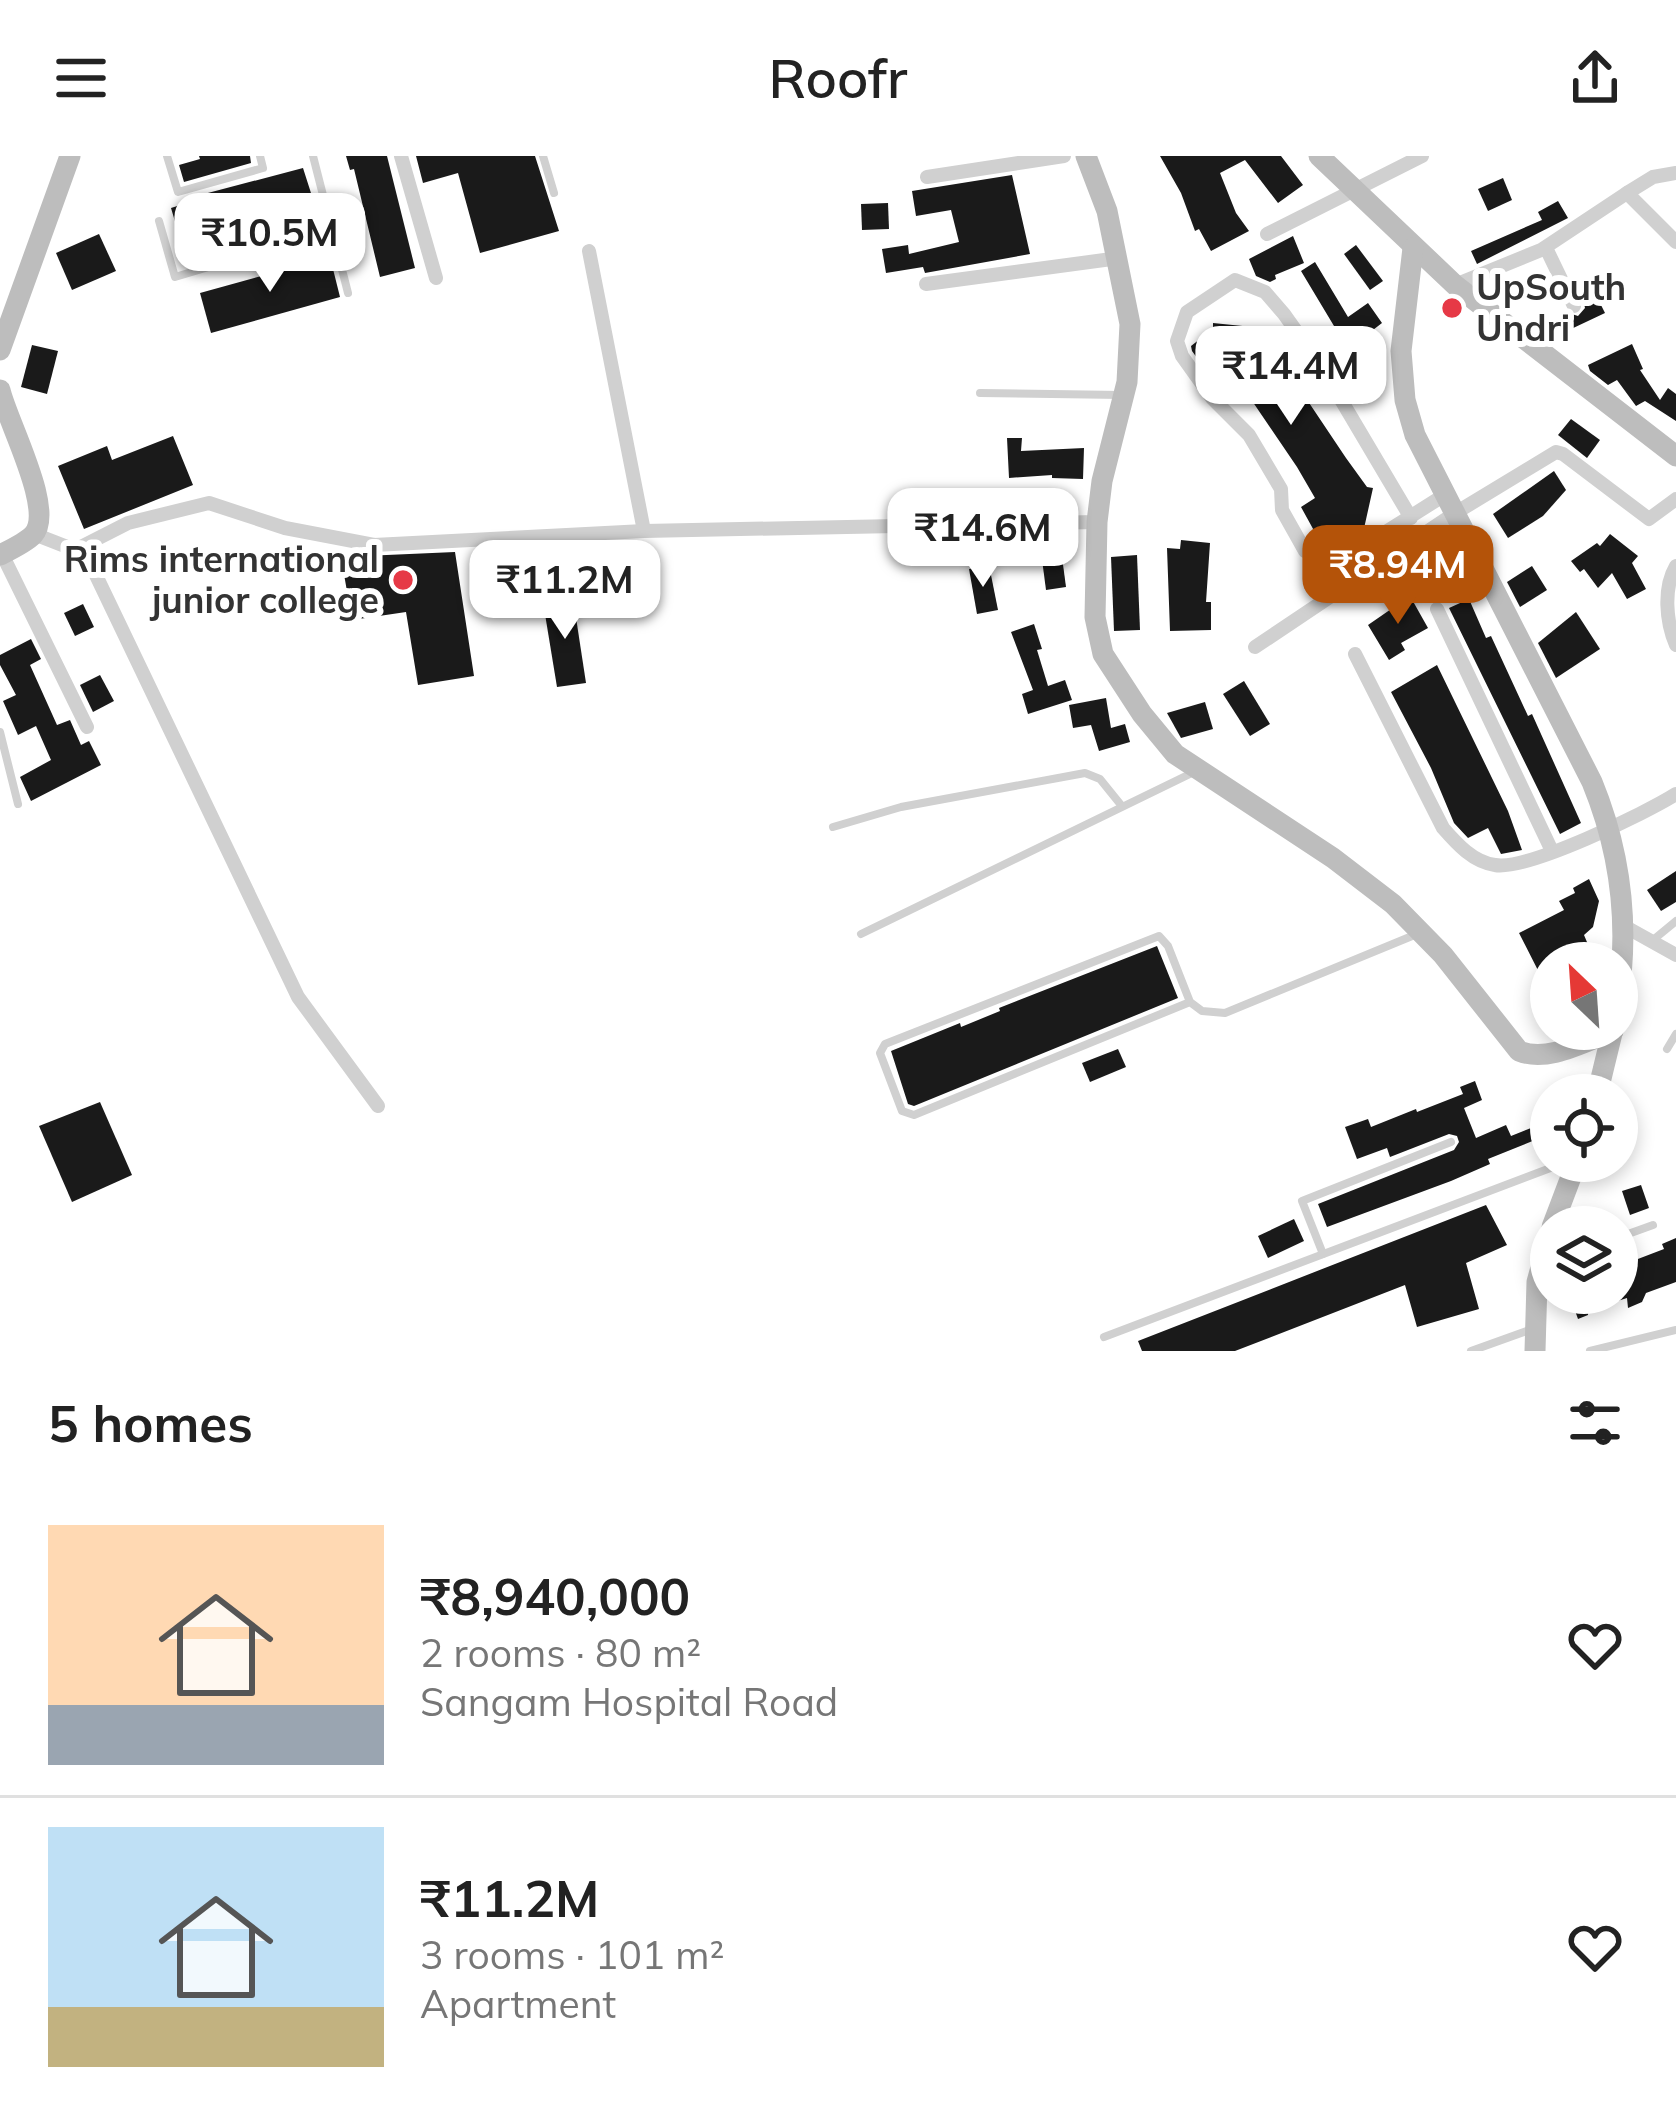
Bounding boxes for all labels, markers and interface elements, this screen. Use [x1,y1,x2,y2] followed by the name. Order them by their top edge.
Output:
[769,44,907,112] text: Roofr
[48,45,114,111] icon: menu
[1562,45,1628,111] icon: share
[172,193,368,295] pin: ₹10.5M
[201,207,339,256] text: ₹10.5M
[1476,264,1626,350] place label: UpSouth Undri
[1439,295,1465,321] marker: UpSouth Undri
[1193,326,1389,428] pin: ₹14.4M
[1222,340,1360,389] text: ₹14.4M
[885,488,1081,590] pin: ₹14.6M
[914,502,1052,551] text: ₹14.6M
[1300,525,1496,627] pin: ₹8.94M
[64,536,379,622] place label: Rims international junior college
[1329,539,1467,588] text: ₹8.94M
[467,540,663,642] pin: ₹11.2M
[496,554,634,603] text: ₹11.2M
[390,567,416,593] marker: Rims international junior college
[1530,942,1638,1050] north arrow
[1530,942,1638,1314] map controls
[1530,1074,1638,1182] button: locate
[1530,1206,1638,1314] button: layers
[1562,1390,1628,1456] icon: filters
[48,1391,253,1455] text: 5 homes
[420,1564,690,1628] text: ₹8,940,000
[144,1573,288,1717] icon: home
[1562,1612,1628,1678] icon: heart
[420,1628,701,1677] text: 2 rooms · 80 m²
[420,1677,838,1726] text: Sangam Hospital Road
[420,1866,599,1930] text: ₹11.2M
[144,1875,288,2019] icon: home
[1562,1914,1628,1980] icon: heart
[420,1930,724,1979] text: 3 rooms · 101 m²
[420,1979,616,2028] text: Apartment

